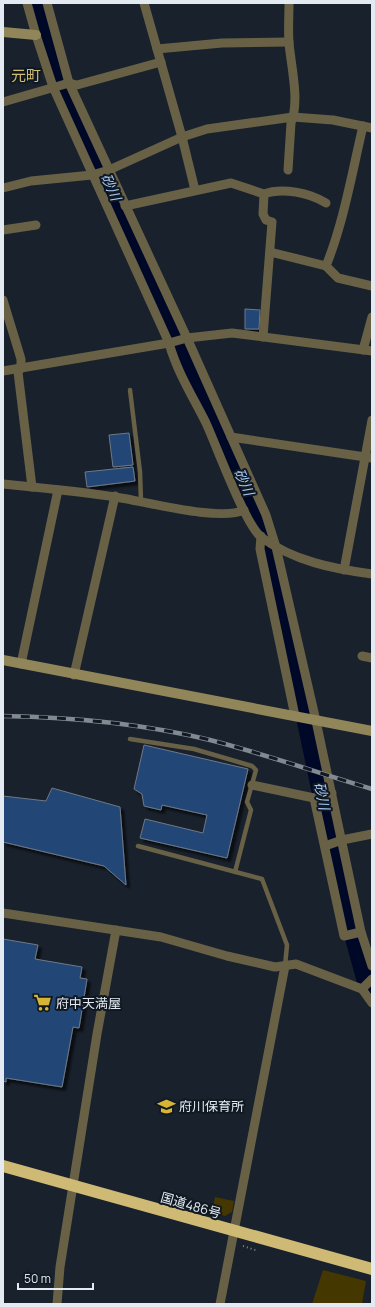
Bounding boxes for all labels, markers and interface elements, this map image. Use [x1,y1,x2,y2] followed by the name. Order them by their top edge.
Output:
[11,65,41,86] district label: 元町
[97,170,127,205] water label: 砂川
[230,465,260,500] water label: 砂川
[310,780,335,814] water label: 砂川
[33,993,53,1013] supermarket icon: 府中天満屋
[56,994,121,1012] place label: 府中天満屋
[156,1096,176,1116] school or university icon: 府川保育所
[179,1097,244,1115] place label: 府川保育所
[159,1188,223,1222] street label: 国道486号
[18,1265,93,1291] scale bar
[24,1270,51,1287] text: 50 m

